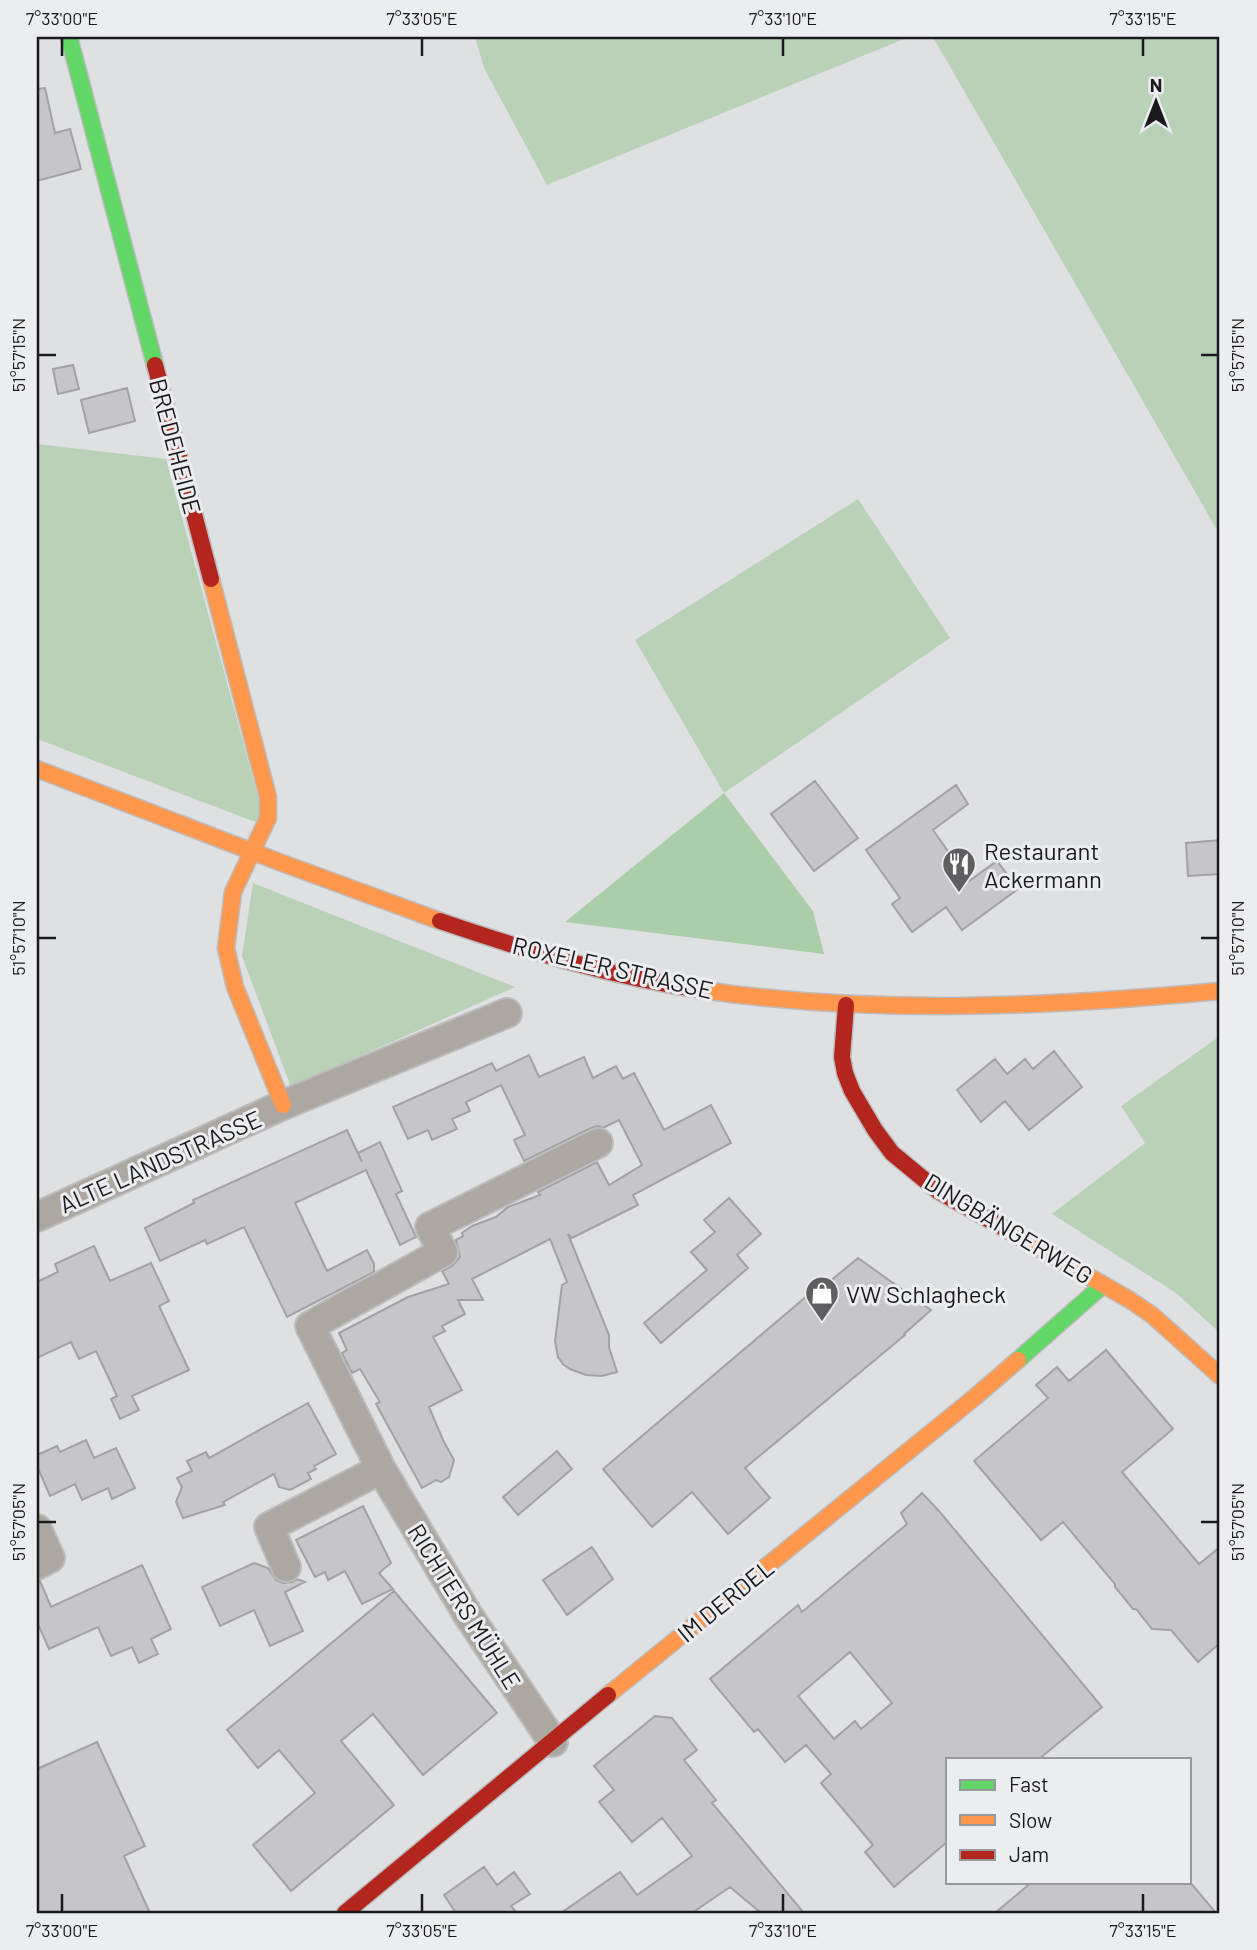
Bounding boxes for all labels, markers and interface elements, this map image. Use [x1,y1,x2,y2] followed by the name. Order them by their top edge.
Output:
[26,7,98,29] text: 7°33'00"E
[386,7,458,29] text: 7°33'05"E
[749,7,817,29] text: 7°33'10"E
[1109,7,1177,29] text: 7°33'15"E
[1120,66,1190,136] north arrow
[1150,73,1162,96] text: N
[7,318,29,392] text: 51°57'15"N
[1226,318,1248,392] text: 51°57'15"N
[144,375,208,517] street label: BREDEHEIDE
[984,836,1102,893] place label: Restaurant Ackermann
[940,845,978,894] restaurant icon: Restaurant Ackermann
[7,900,29,976] text: 51°57'10"N
[1226,900,1248,976] text: 51°57'10"N
[510,930,716,1004] street label: ROXELER STRASSE
[55,1103,265,1219] street label: ALTE LANDSTRASSE
[920,1166,1098,1290] street label: DINGBÄNGERWEG
[803,1274,841,1323] shop icon: VW Schlagheck
[846,1279,1006,1308] place label: VW Schlagheck
[7,1483,29,1561] text: 51°57'05"N
[1226,1483,1248,1561] text: 51°57'05"N
[403,1518,527,1694] street label: RICHTERS MÜHLE
[671,1552,779,1648] street label: IM DERDEL
[946,1758,1190,1884] legend
[1009,1771,1049,1796] text: Fast
[1009,1807,1052,1832] text: Slow
[1009,1841,1049,1866] text: Jam
[26,1919,98,1941] text: 7°33'00"E
[386,1919,458,1941] text: 7°33'05"E
[749,1919,817,1941] text: 7°33'10"E
[1109,1919,1177,1941] text: 7°33'15"E

